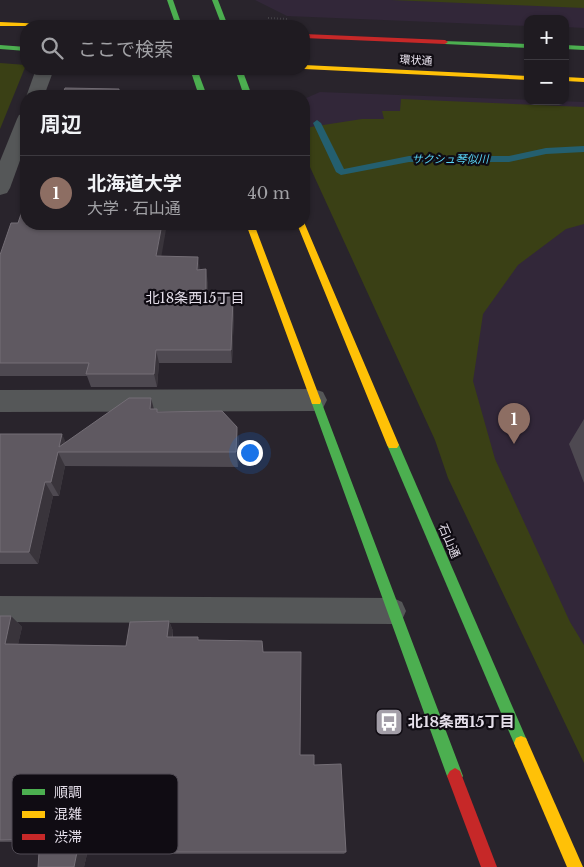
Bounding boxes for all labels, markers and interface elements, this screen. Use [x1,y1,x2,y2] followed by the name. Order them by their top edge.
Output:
[524,15,569,105] map controls
[524,15,569,60] button: +
[20,20,310,75] search box
[38,34,66,62] icon: search
[78,38,173,61] text: ここで検索
[399,52,433,68] street label: 環状通
[524,60,569,105] button: −
[40,112,82,138] text: 周辺
[412,152,489,166] water label: サクシュ琴似川
[87,172,182,195] text: 北海道大学
[53,183,59,203] text: 1
[247,183,290,203] text: 40 m
[87,198,181,218] text: 大学 · 石山通
[146,289,244,307] district label: 北18条西15丁目
[498,403,530,444] pin: 1
[237,440,263,466] your location
[436,521,463,560] street label: 石山通
[374,707,404,737] bus stop icon: 北18条西15丁目
[408,712,515,731] place label: 北18条西15丁目
[12,774,178,854] legend
[54,783,82,801] text: 順調
[54,805,82,823] text: 混雑
[54,828,82,846] text: 渋滞

